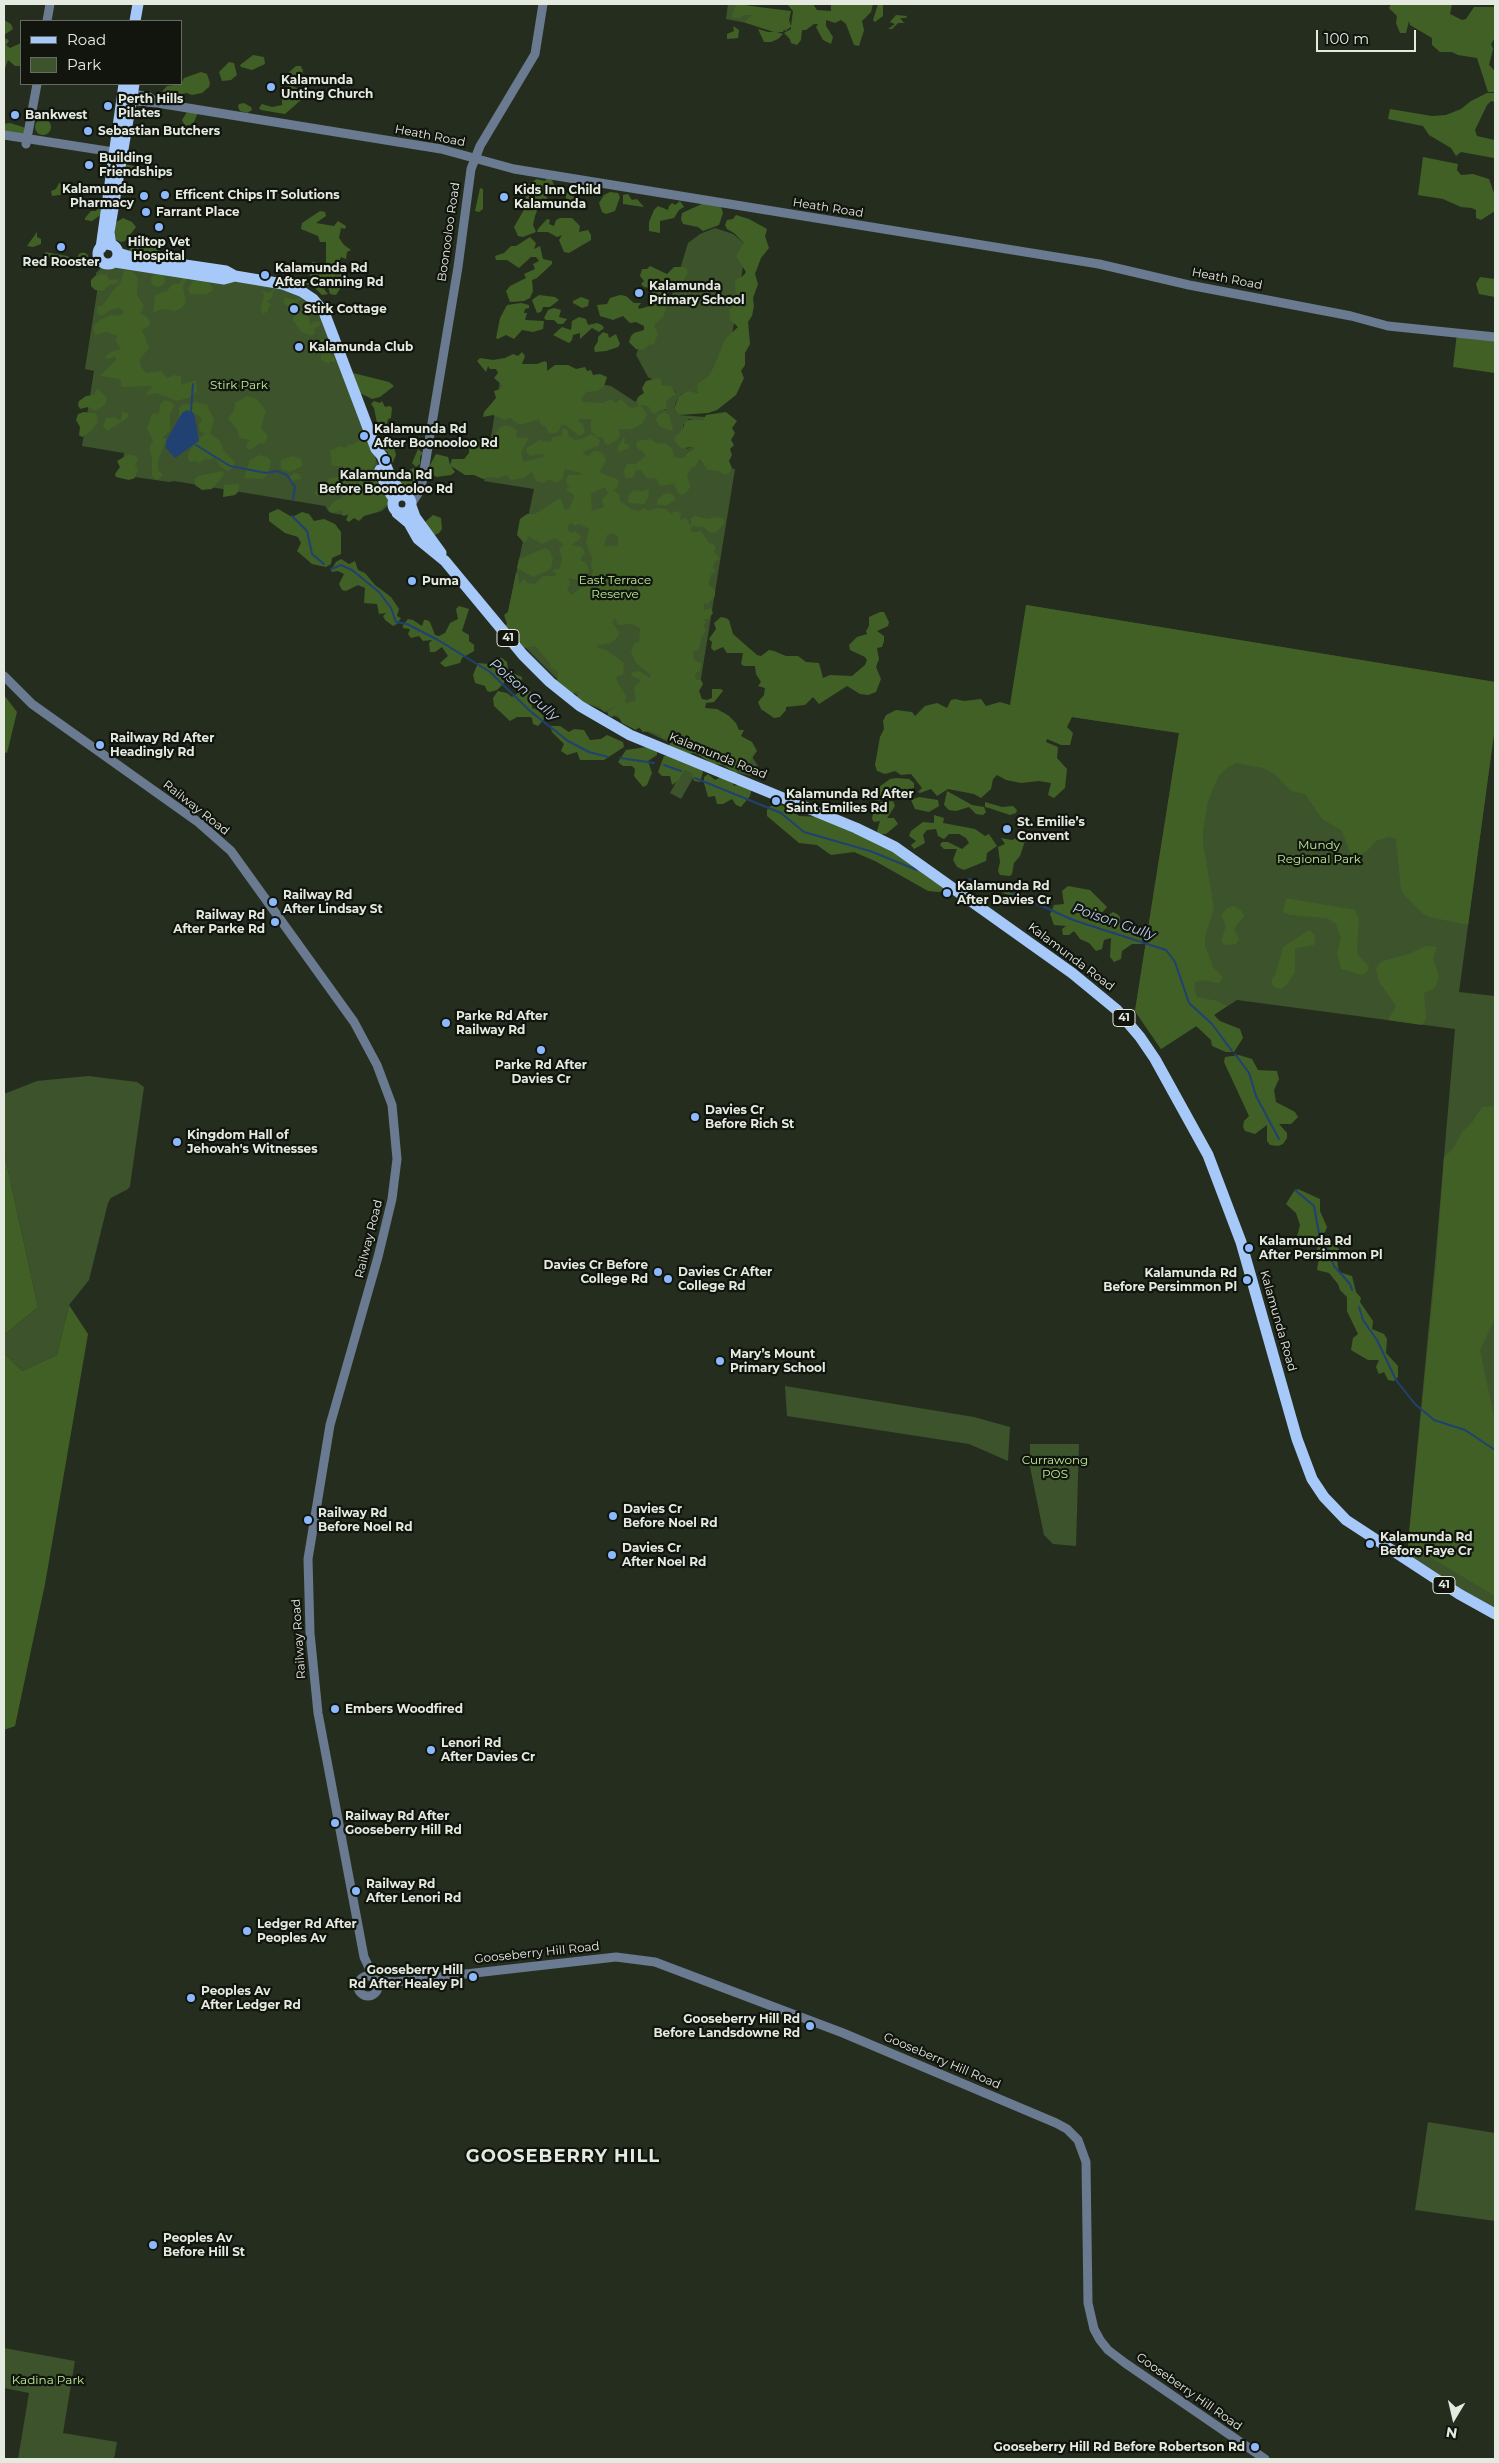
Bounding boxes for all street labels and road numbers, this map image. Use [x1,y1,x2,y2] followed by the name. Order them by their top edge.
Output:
[394,122,466,150] street label: Heath Road
[435,181,463,283] street label: Boonooloo Road
[792,195,864,221] street label: Heath Road
[1191,265,1263,293] street label: Heath Road
[497,630,519,646] road number: 41
[667,730,769,782] street label: Kalamunda Road
[160,778,232,838] street label: Railway Road
[1025,920,1117,994] street label: Kalamunda Road
[1113,1010,1135,1026] road number: 41
[352,1198,386,1280] street label: Railway Road
[1257,1269,1299,1373] street label: Kalamunda Road
[1433,1576,1455,1594] road number: 41
[289,1598,309,1680] street label: Railway Road
[474,1939,600,1967] street label: Gooseberry Hill Road
[881,2030,1003,2092] street label: Gooseberry Hill Road
[1133,2350,1245,2434] street label: Gooseberry Hill Road

